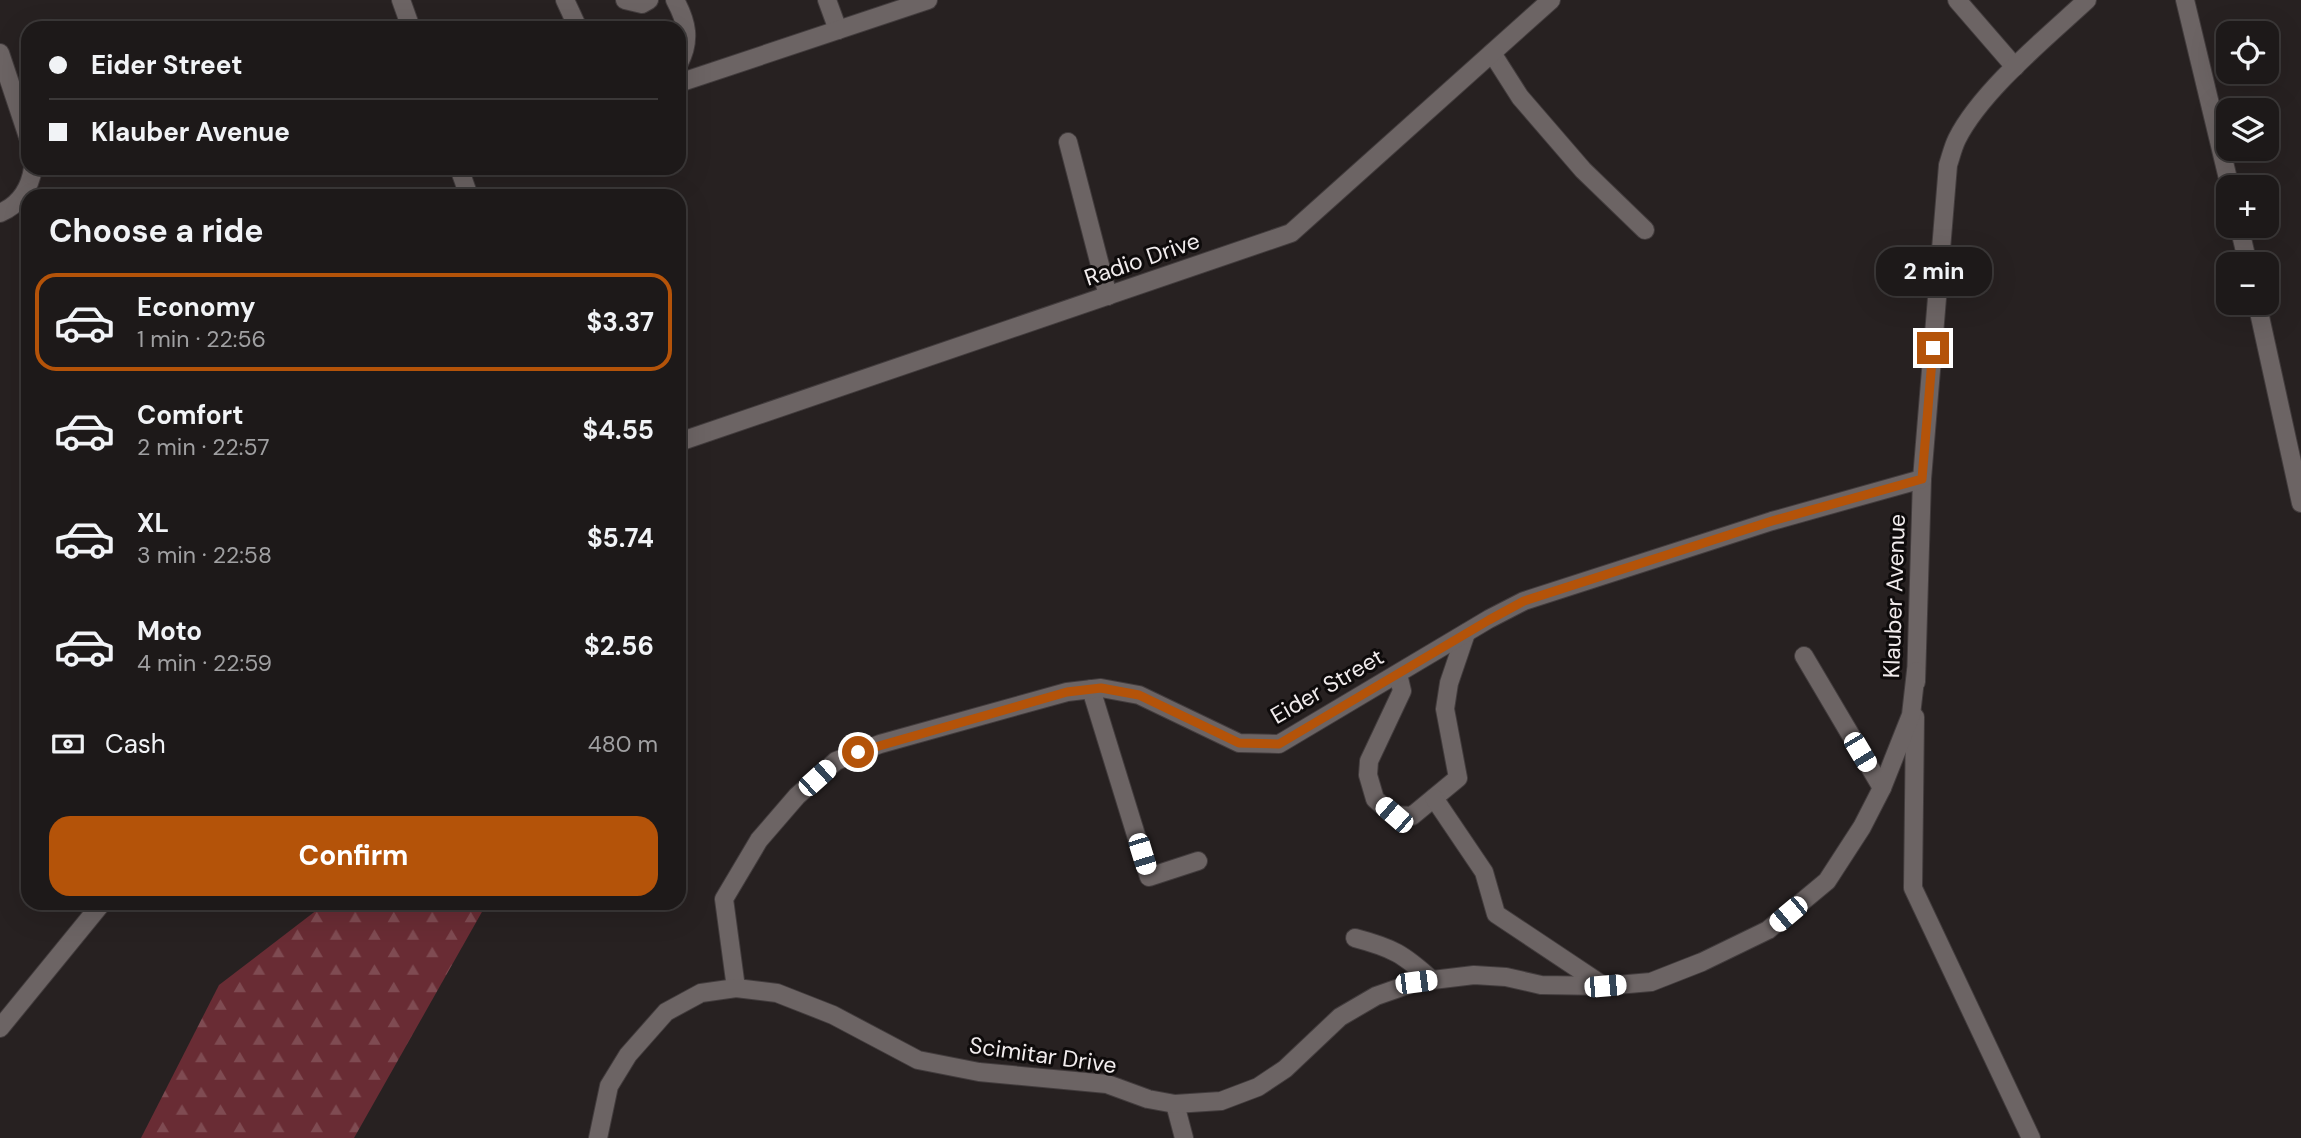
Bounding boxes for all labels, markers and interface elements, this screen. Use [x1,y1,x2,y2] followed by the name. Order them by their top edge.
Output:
[2216,21,2279,315] map controls
[2216,21,2279,84] button: locate
[91,48,242,82] text: Eider Street
[2216,98,2279,161] button: layers
[91,115,290,149] text: Klauber Avenue
[2216,175,2279,238] button: +
[49,210,264,252] text: Choose a ride
[1080,225,1204,293] street label: Radio Drive
[1875,246,1991,296] callout: 2 min
[2216,252,2279,315] button: −
[1904,256,1964,286] text: 2 min
[137,290,255,324] text: Economy
[53,291,116,354] icon: car
[587,305,654,339] text: $3.37
[137,324,266,354] text: 1 min · 22:56
[1917,332,1949,364] route end
[137,398,243,432] text: Comfort
[53,399,116,462] icon: car
[582,413,654,447] text: $4.55
[137,432,269,462] text: 2 min · 22:57
[137,506,169,540] text: XL
[53,507,116,570] icon: car
[1876,513,1912,679] street label: Klauber Avenue
[587,521,654,555] text: $5.74
[137,540,272,570] text: 3 min · 22:58
[137,614,202,648] text: Moto
[53,615,116,678] icon: car
[584,629,654,663] text: $2.56
[1265,642,1389,730] street label: Eider Street
[137,648,272,678] text: 4 min · 22:59
[49,725,87,763] icon: cash
[105,727,166,761] text: Cash
[588,729,658,759] text: 480 m
[1841,729,1880,775] car
[842,736,874,768] route start
[795,756,840,800] car
[1372,793,1417,837] car
[49,816,658,896] button: Confirm
[1126,831,1159,877] car
[1766,892,1811,936] car
[1394,969,1439,995] car
[1584,974,1627,998] car
[967,1030,1119,1080] street label: Scimitar Drive

